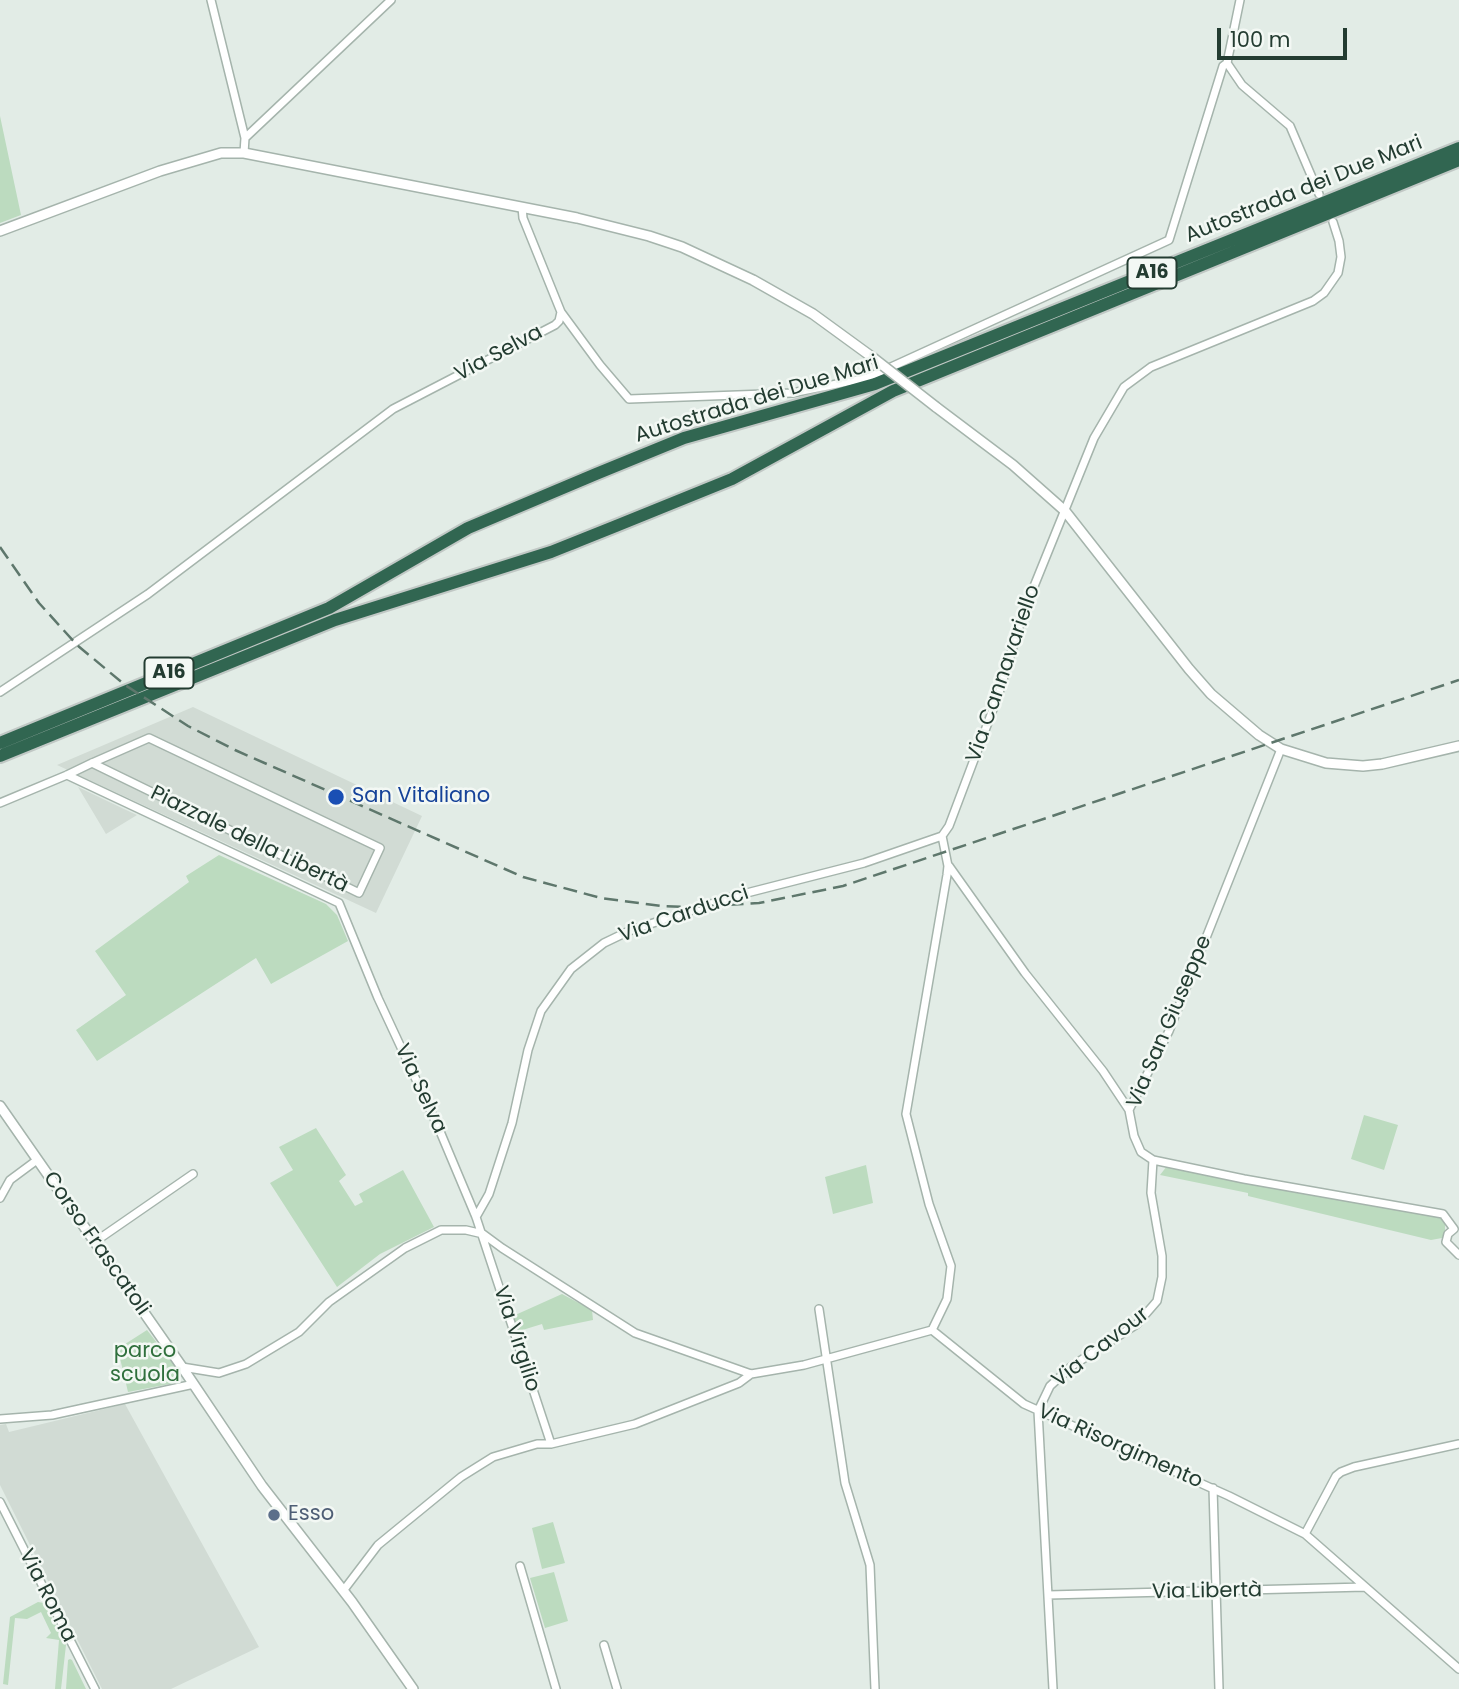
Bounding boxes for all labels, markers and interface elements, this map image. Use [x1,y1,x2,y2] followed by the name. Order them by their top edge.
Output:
[1221,14,1350,58] scale bar
[1230,25,1290,54] text: 100 m
[1182,131,1426,249] street label: Autostrada dei Due Mari
[1128,258,1176,288] road number: A16
[451,320,547,388] street label: Via Selva
[632,351,882,449] street label: Autostrada dei Due Mari
[962,582,1046,766] street label: Via Cannavariello
[144,658,194,688] road number: A16
[146,781,352,899] street label: Piazzale della Libertà
[352,784,490,810] place label: San Vitaliano
[326,787,346,807] marker: San Vitaliano
[616,881,752,949] street label: Via Carducci
[1122,932,1218,1112] street label: Via San Giuseppe
[388,1040,452,1138] street label: Via Selva
[37,1167,155,1321] street label: Corso Frascatoli
[487,1283,545,1395] street label: Via Virgilio
[1048,1302,1154,1394] street label: Via Cavour
[110,1339,180,1389] park label: parco scuola
[1034,1399,1206,1495] street label: Via Risorgimento
[288,1502,334,1528] place label: Esso
[266,1507,282,1523] marker: Esso
[13,1545,81,1647] street label: Via Roma
[1152,1578,1262,1606] street label: Via Libertà

